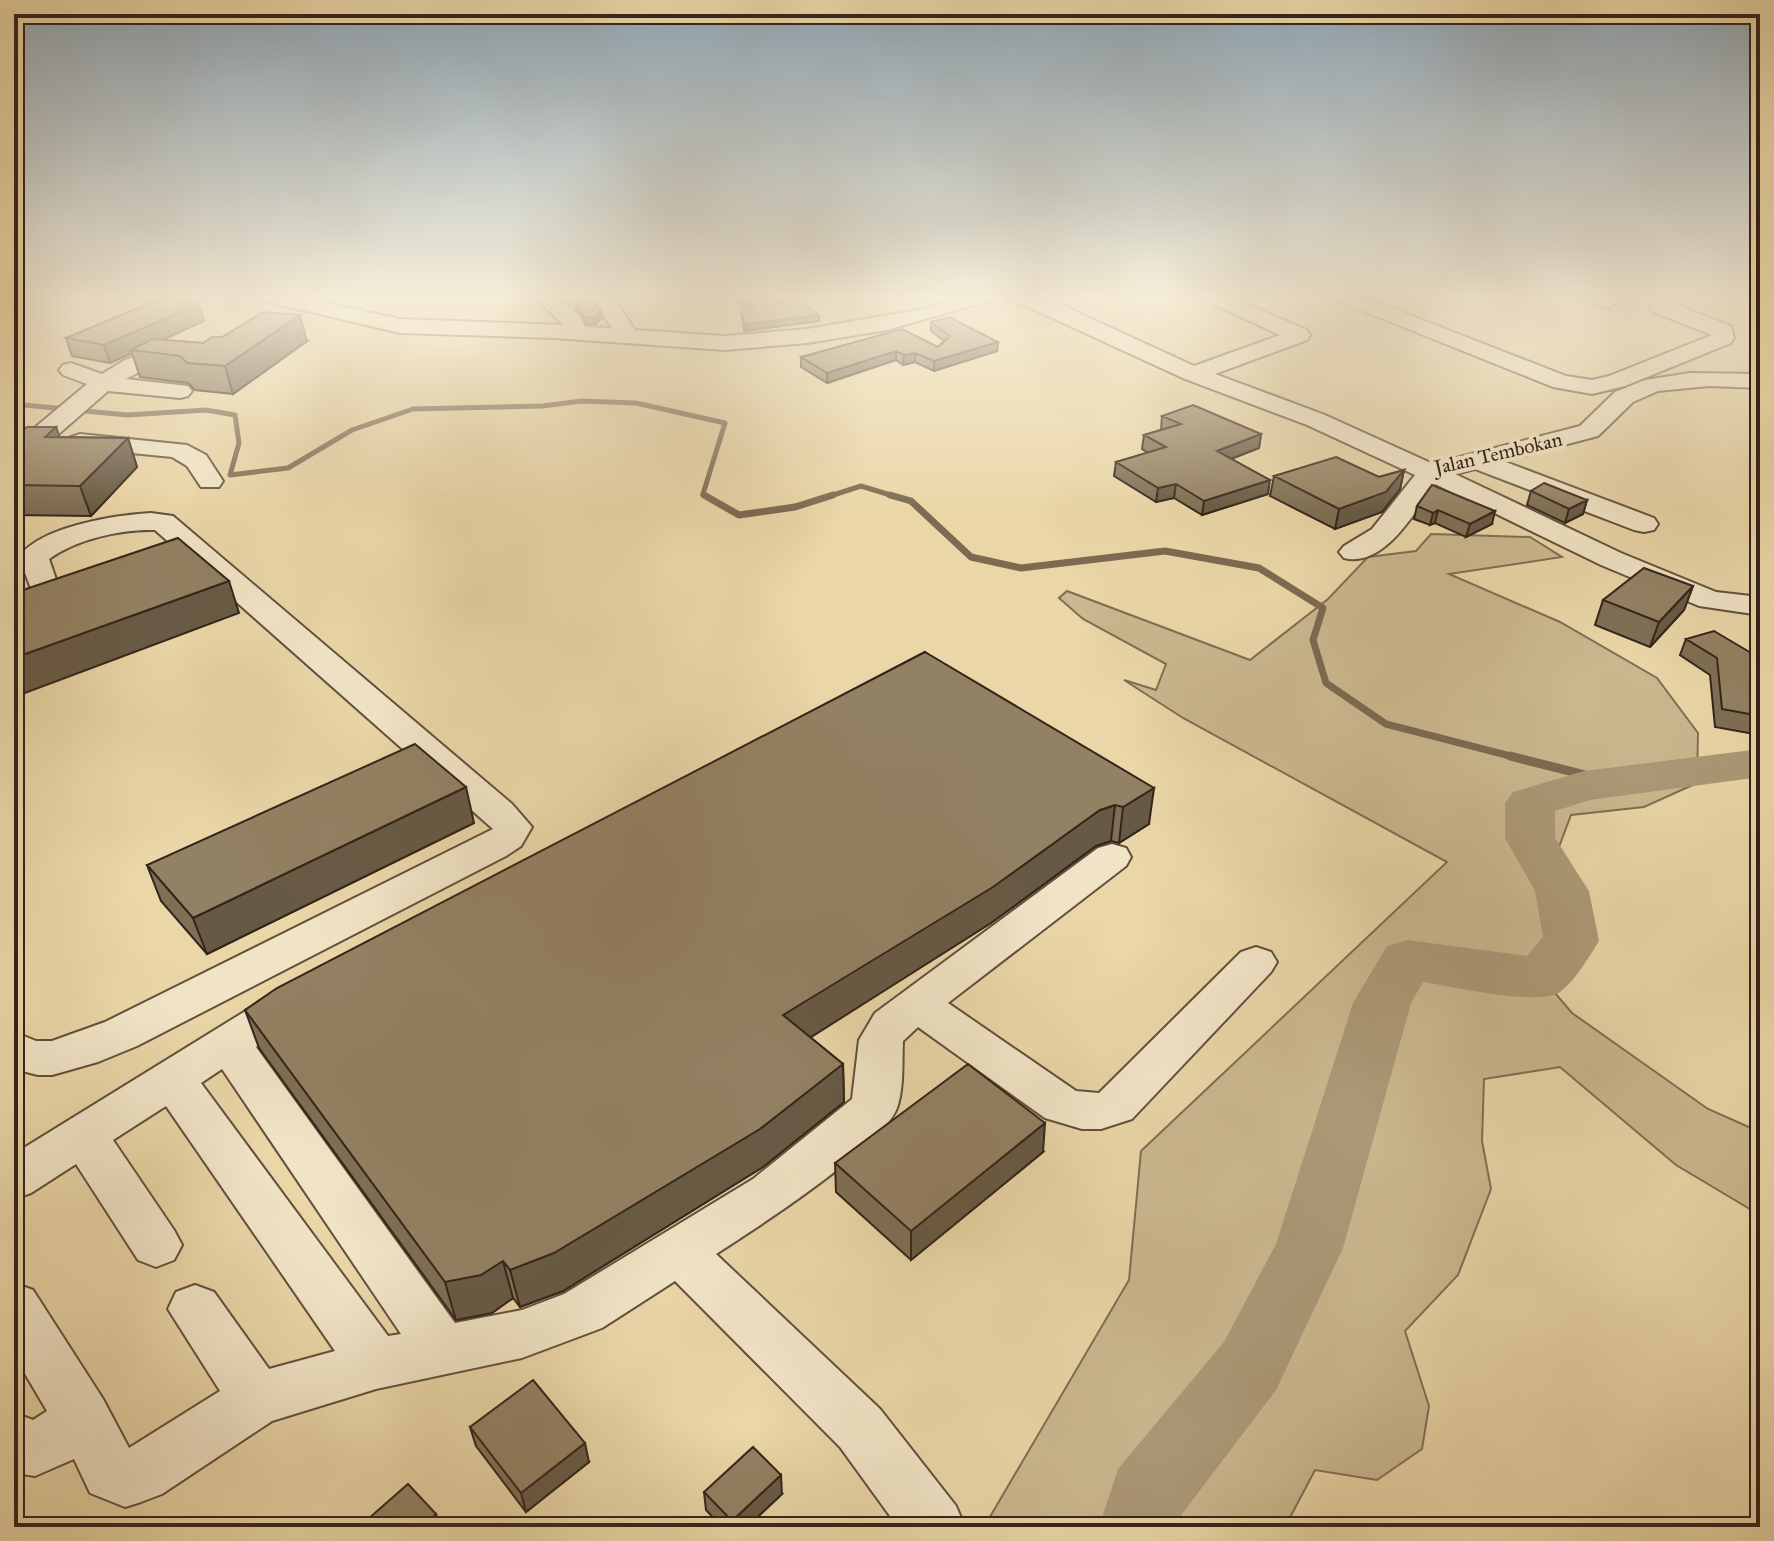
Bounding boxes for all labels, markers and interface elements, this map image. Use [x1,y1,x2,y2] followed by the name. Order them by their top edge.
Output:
[1430,427,1565,481] street label: Jalan Tembokan

